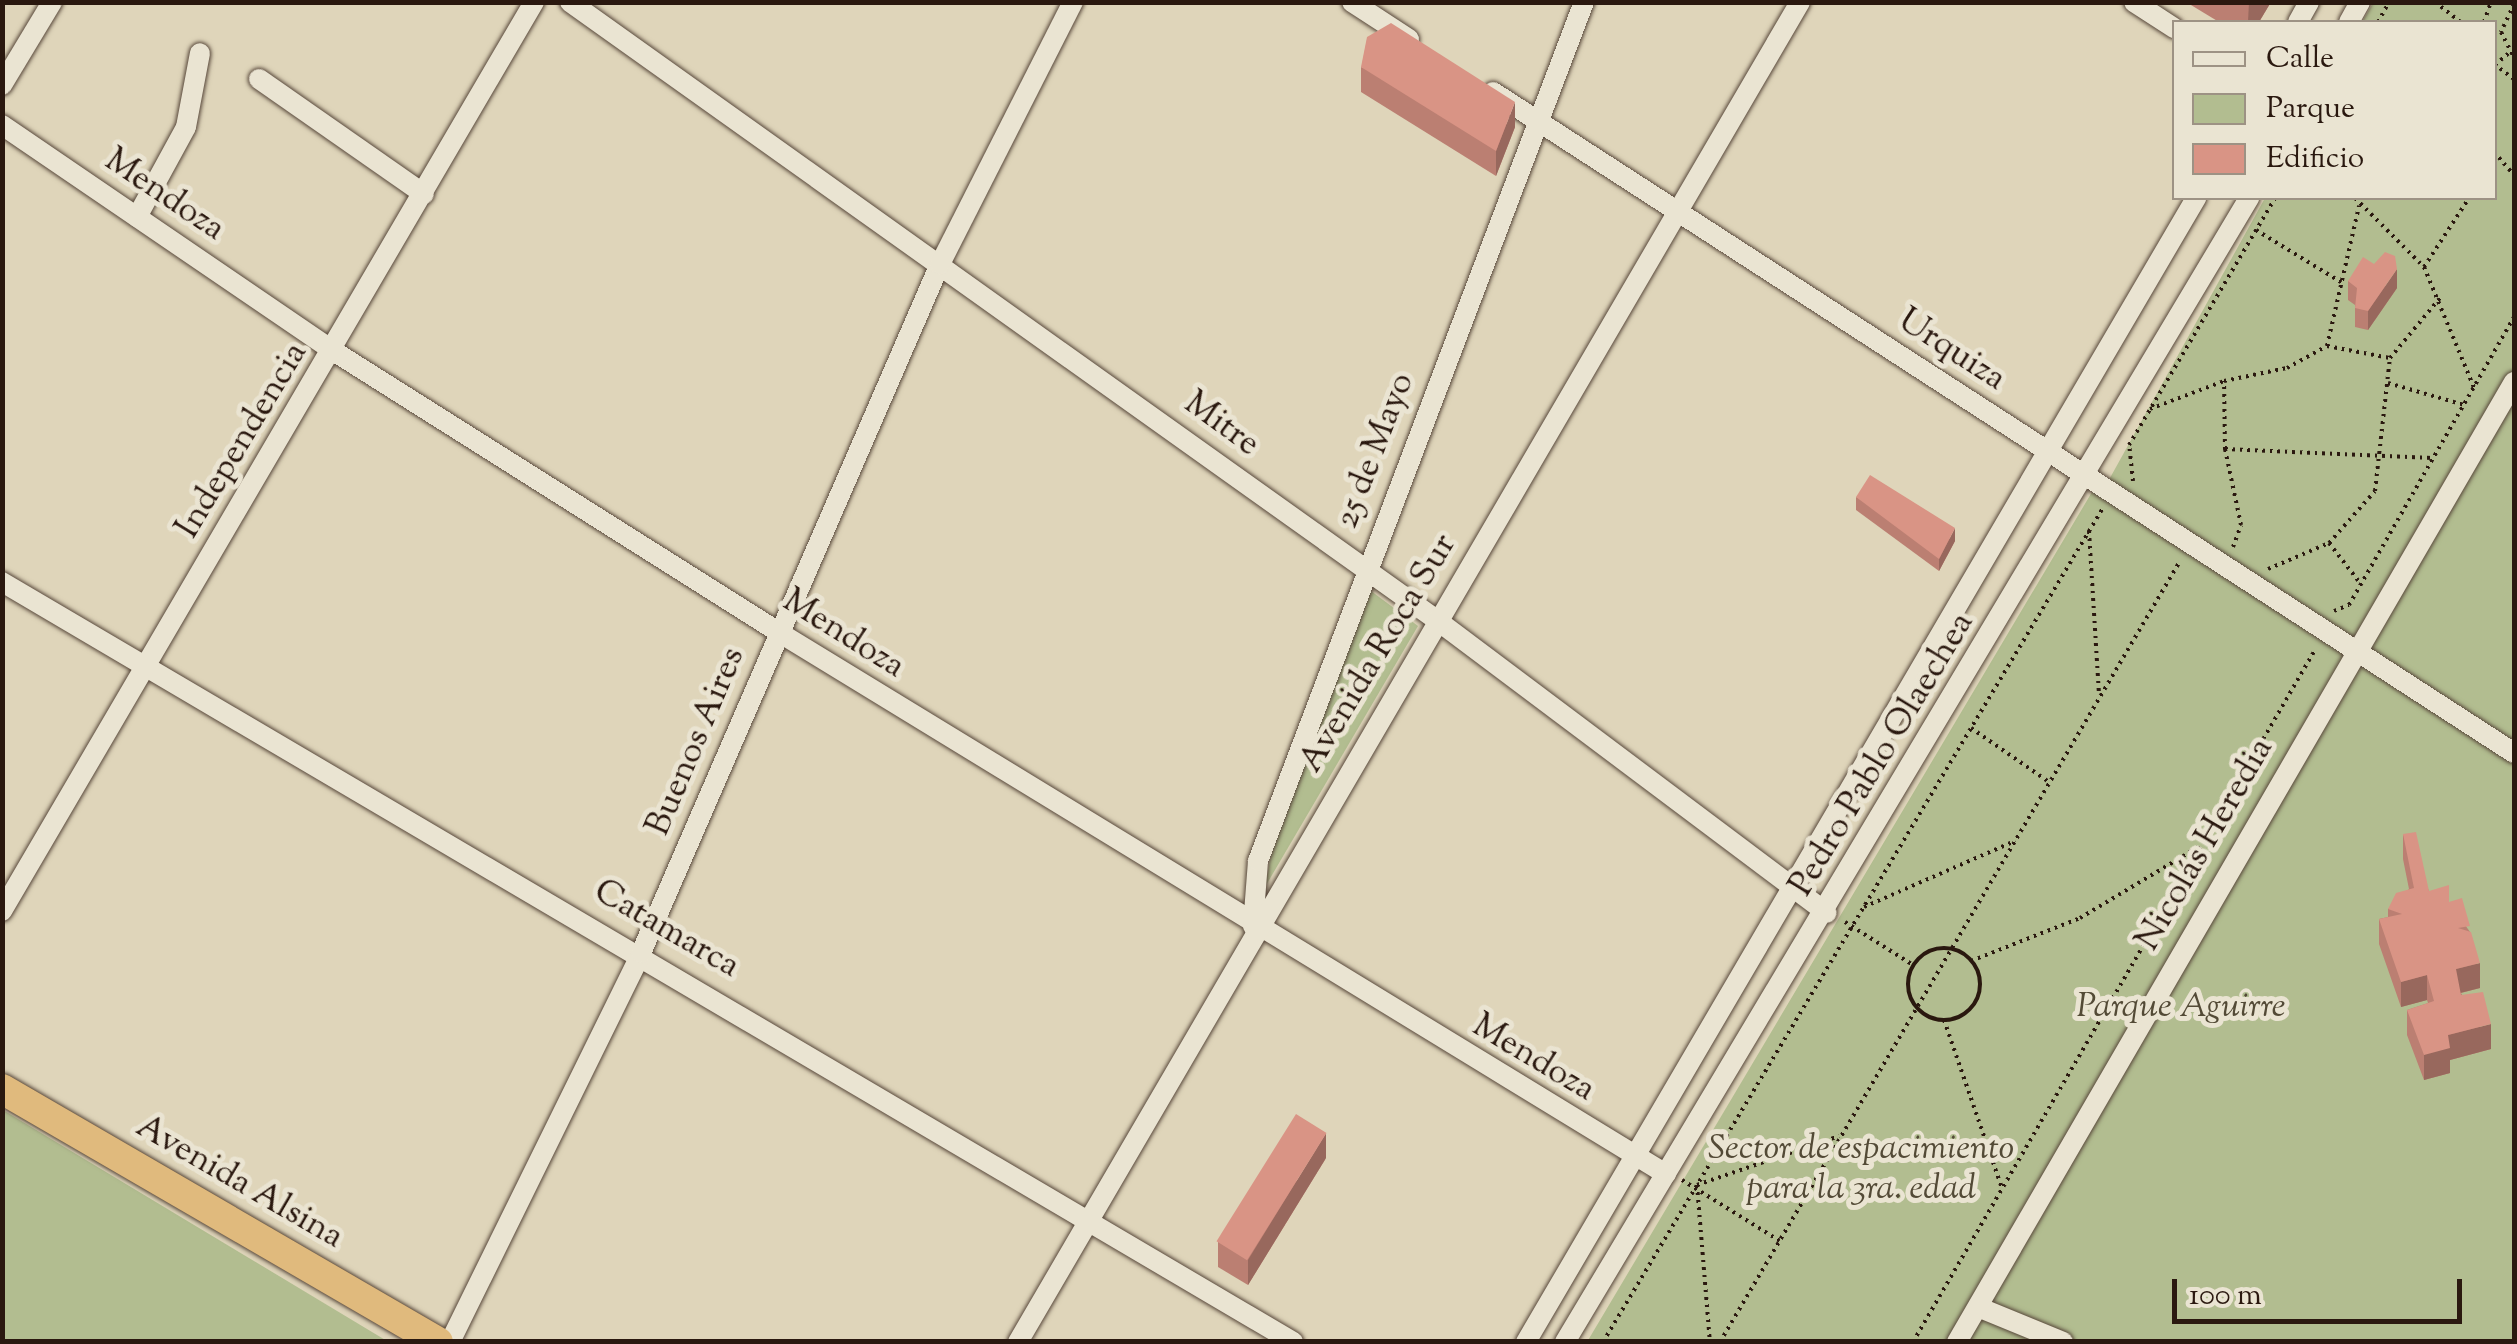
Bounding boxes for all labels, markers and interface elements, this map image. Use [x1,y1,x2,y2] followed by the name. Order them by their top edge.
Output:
[2172,20,2497,200] legend
[2266,38,2334,81] text: Calle
[2266,88,2355,131] text: Parque
[2266,138,2364,181] text: Edificio
[96,141,232,251] street label: Mendoza
[1889,301,2013,401] street label: Urquiza
[168,335,318,547] street label: Independencia
[1327,368,1425,534] street label: 25 de Mayo
[1175,384,1267,466] street label: Mitre
[1291,527,1467,781] street label: Avenida Roca Sur
[774,581,912,689] street label: Mendoza
[1782,606,1984,904] street label: Pedro Pablo Olaechea
[638,641,756,843] street label: Buenos Aires
[2128,731,2284,959] street label: Nicolás Heredia
[586,871,746,989] street label: Catamarca
[2076,987,2286,1029] park label: Parque Aguirre
[1464,1006,1602,1112] street label: Mendoza
[128,1107,350,1259] street label: Avenida Alsina
[1708,1129,2014,1211] park label: Sector de espacimiento para la 3ra. edad
[2177,1259,2467,1321] scale bar
[2189,1275,2262,1318] text: 100 m

